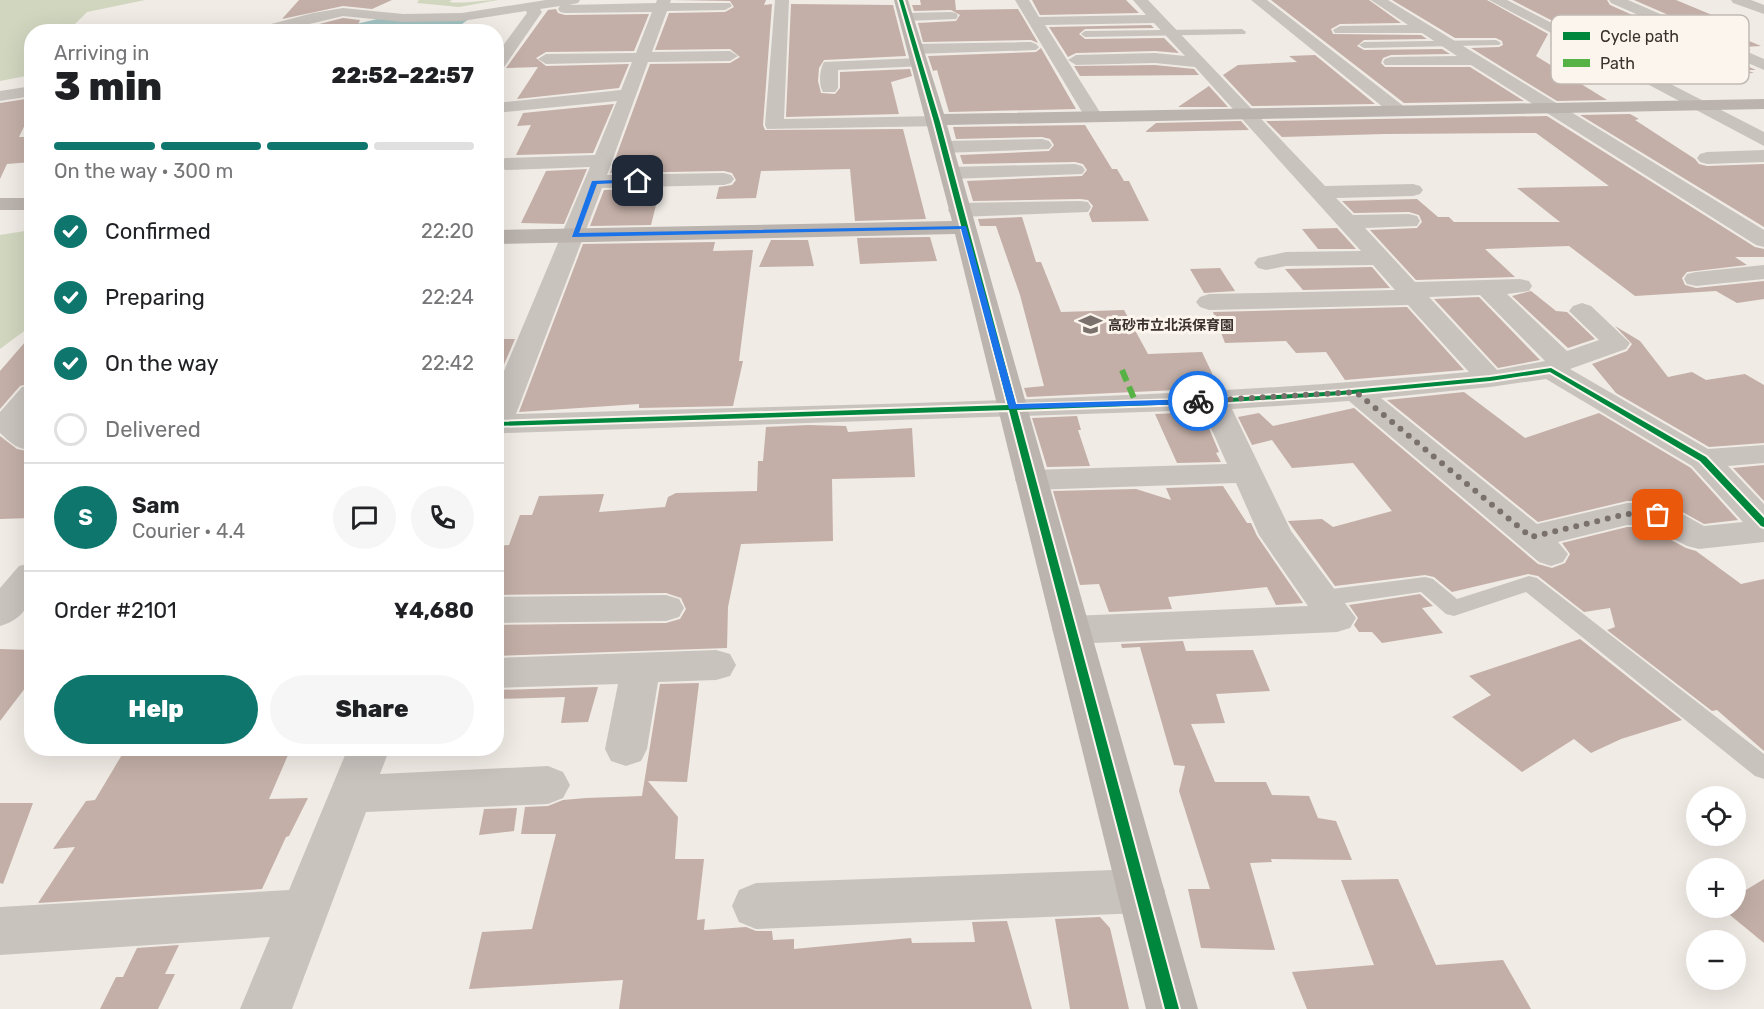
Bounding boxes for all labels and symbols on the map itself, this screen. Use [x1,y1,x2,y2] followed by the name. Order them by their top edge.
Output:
[1551,15,1749,84] legend
[1600,27,1679,46] text: Cycle path
[1600,54,1635,73] text: Path
[612,155,663,206] pin
[1077,312,1103,338] school or university icon: 高砂市立北浜保育園
[1108,317,1234,334] place label: 高砂市立北浜保育園
[1168,371,1228,431] courier
[1632,489,1683,540] pin

